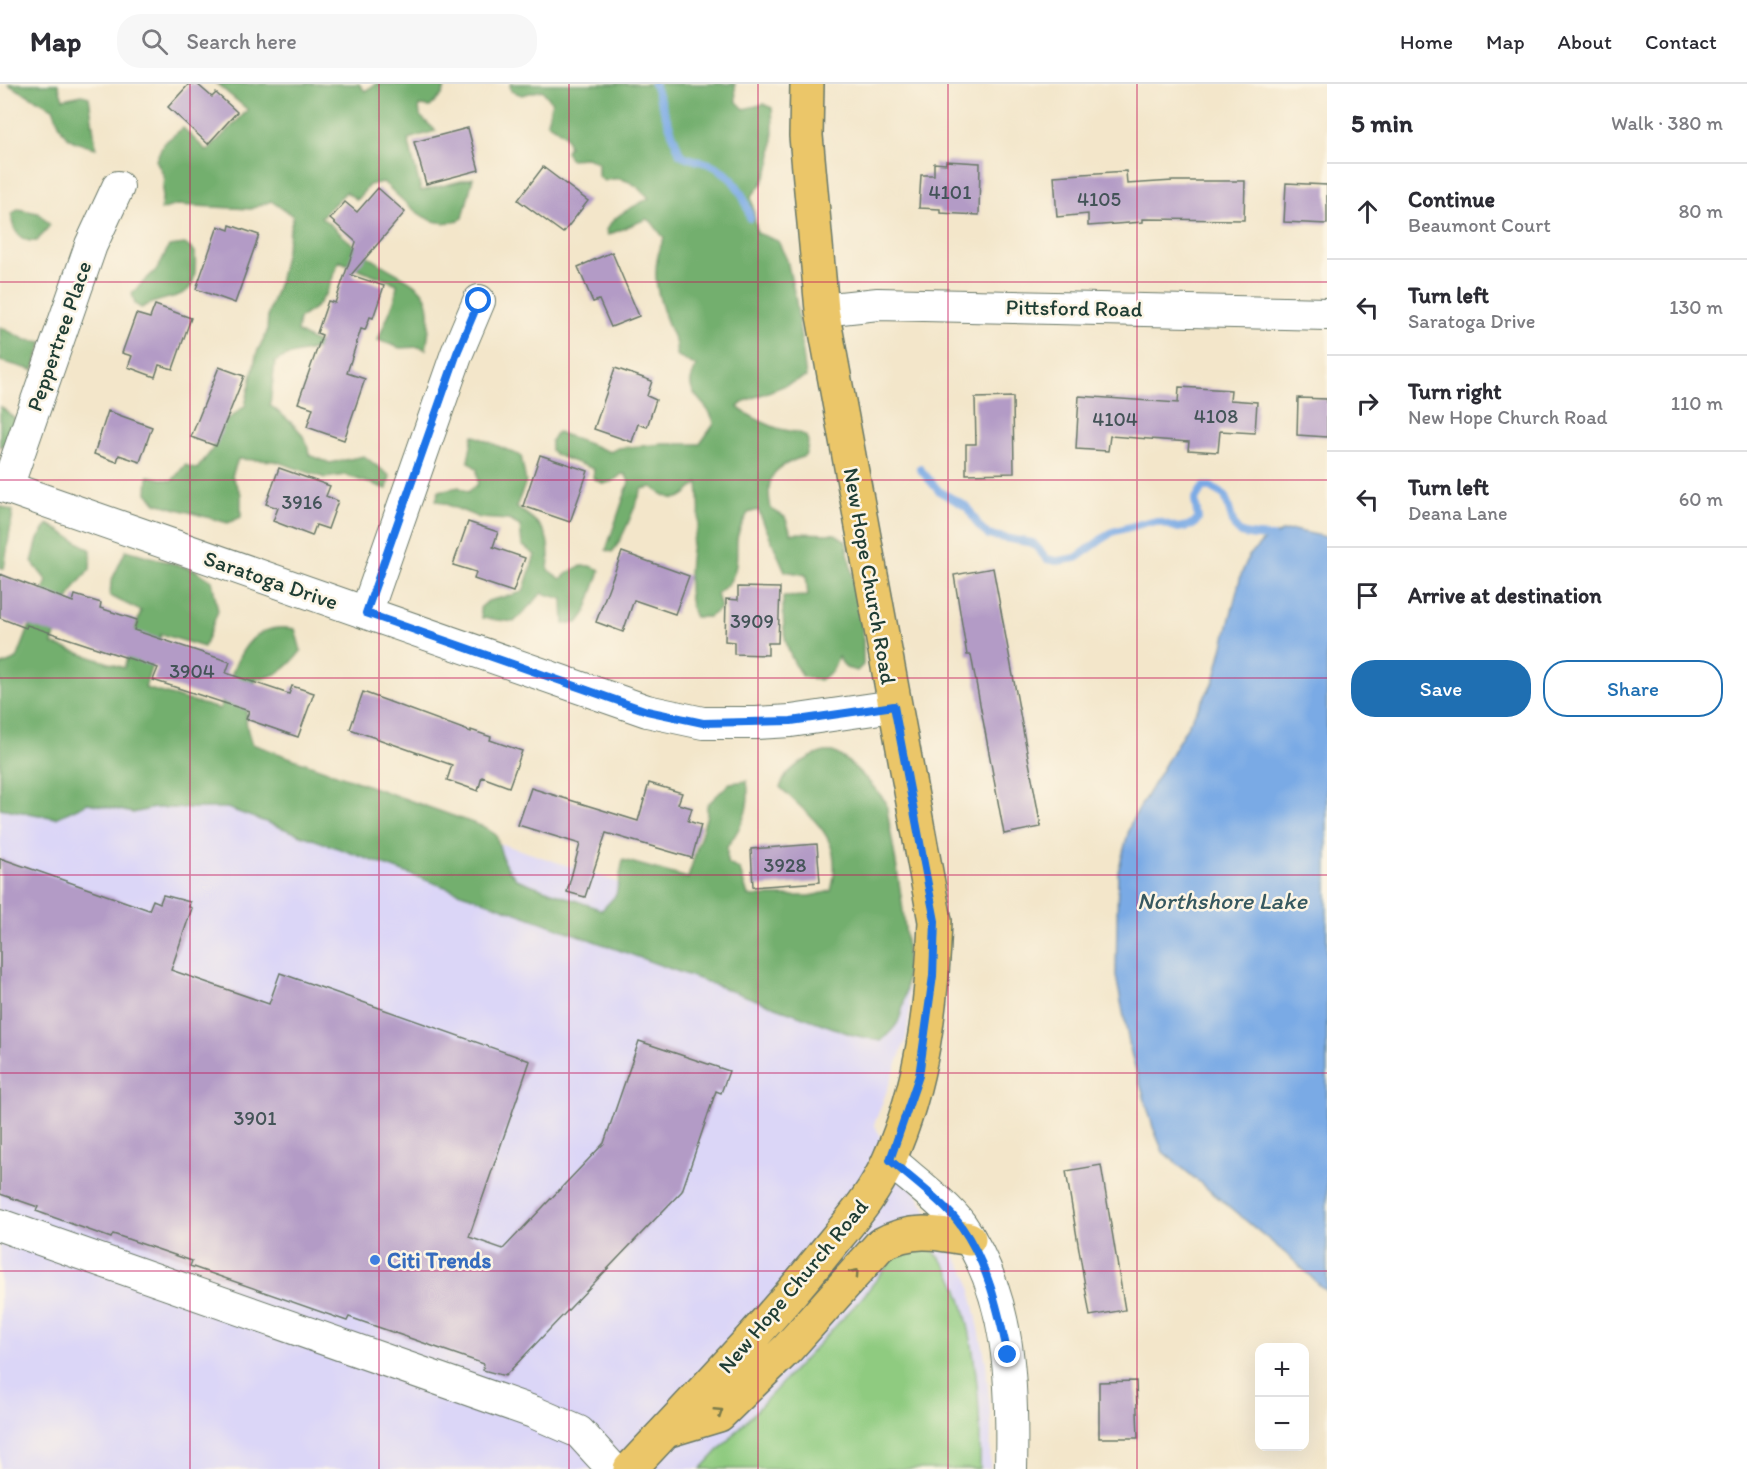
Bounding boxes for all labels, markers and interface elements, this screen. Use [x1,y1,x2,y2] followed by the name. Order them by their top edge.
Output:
[117,14,537,68] search box
[30,24,81,58] text: Map
[138,25,171,58] icon: search
[186,28,297,55] text: Search here
[1400,29,1453,54] text: Home
[1486,29,1525,54] text: Map
[1558,29,1612,54] text: About
[1645,29,1717,54] text: Contact
[1351,107,1413,139] text: 5 min
[1611,111,1723,135] text: Walk · 380 m
[929,180,971,204] house number: 4101
[1408,186,1495,213] text: Continue
[1077,187,1121,211] house number: 4105
[1351,195,1384,228] icon: ahead
[1678,199,1723,223] text: 80 m
[1408,213,1551,237] text: Beaumont Court
[21,257,97,415] street label: Peppertree Place
[1408,282,1489,309] text: Turn left
[465,287,491,313] route start
[1351,291,1384,324] icon: left
[1005,293,1143,323] street label: Pittsford Road
[1669,295,1723,319] text: 130 m
[1408,309,1535,333] text: Saratoga Drive
[1408,378,1502,405] text: Turn right
[1351,387,1384,420] icon: right
[1671,391,1723,415] text: 110 m
[1194,404,1238,428] house number: 4108
[1408,405,1608,429] text: New Hope Church Road
[1092,407,1138,431] house number: 4104
[838,466,902,686] street label: New Hope Church Road
[1408,474,1489,501] text: Turn left
[1351,483,1384,516] icon: left
[1679,487,1723,511] text: 60 m
[281,490,323,514] house number: 3916
[1408,501,1507,525] text: Deana Lane
[200,544,342,616] street label: Saratoga Drive
[1351,579,1384,612] icon: arrive
[1408,582,1602,609] text: Arrive at destination
[730,609,774,633] house number: 3909
[169,659,215,683] house number: 3904
[1351,660,1531,717] button: Save
[1543,660,1723,717] button: Share
[764,853,806,877] house number: 3928
[1137,886,1309,915] water label: Northshore Lake
[234,1106,276,1130] house number: 3901
[712,1193,874,1379] street label: New Hope Church Road
[387,1247,491,1274] place label: Citi Trends
[368,1253,382,1267] marker: Citi Trends
[848,1269,859,1280] one-way arrow
[994,1341,1020,1367] route end
[1255,1343,1309,1451] map controls
[1255,1343,1309,1397] button: +
[1255,1397,1309,1451] button: −
[712,1408,723,1419] one-way arrow

